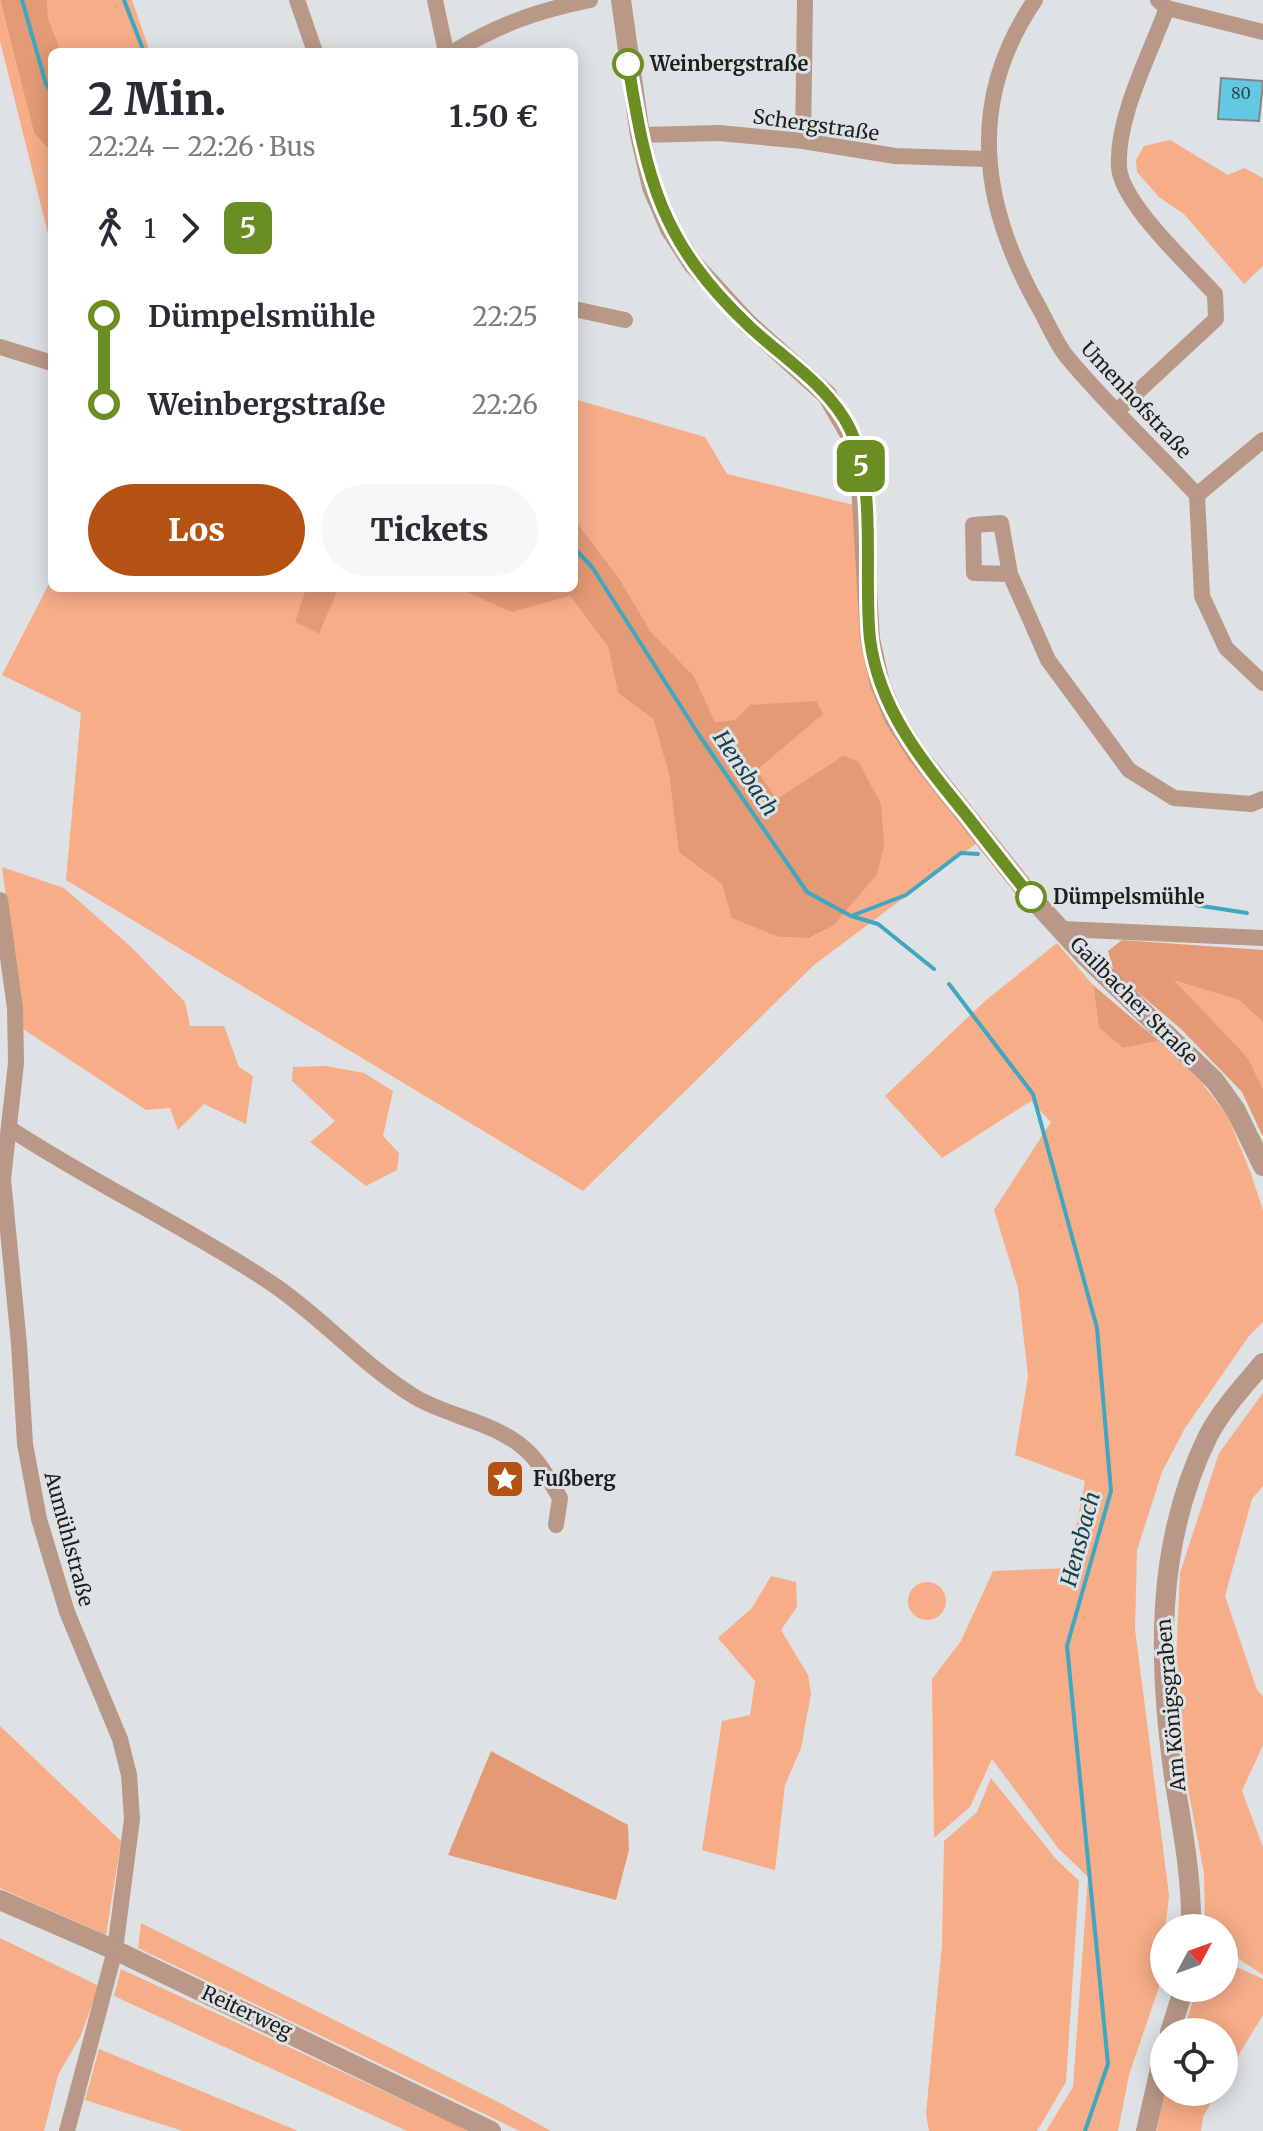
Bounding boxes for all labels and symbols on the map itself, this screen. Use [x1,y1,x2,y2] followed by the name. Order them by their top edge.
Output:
[613,49,643,79] marker: Weinbergstraße
[649,51,809,76] place label: Weinbergstraße
[1231,83,1251,103] house number: 80
[751,103,881,146] street label: Schergstraße
[1076,336,1197,463] street label: Umenhofstraße
[835,440,887,492] line badge: 5
[707,724,785,821] water label: Hensbach
[1016,882,1046,912] marker: Dümpelsmühle
[1053,884,1205,909] place label: Dümpelsmühle
[1065,931,1204,1070] street label: Gailbacher Straße
[484,1458,526,1500] place icon: Fußberg
[533,1466,616,1491] place label: Fußberg
[39,1468,99,1609] street label: Aumühlstraße
[1054,1488,1106,1591] water label: Hensbach
[1150,1618,1191,1794] street label: Am Königsgraben
[1150,1914,1238,2002] north arrow
[198,1980,297,2043] street label: Reiterweg

